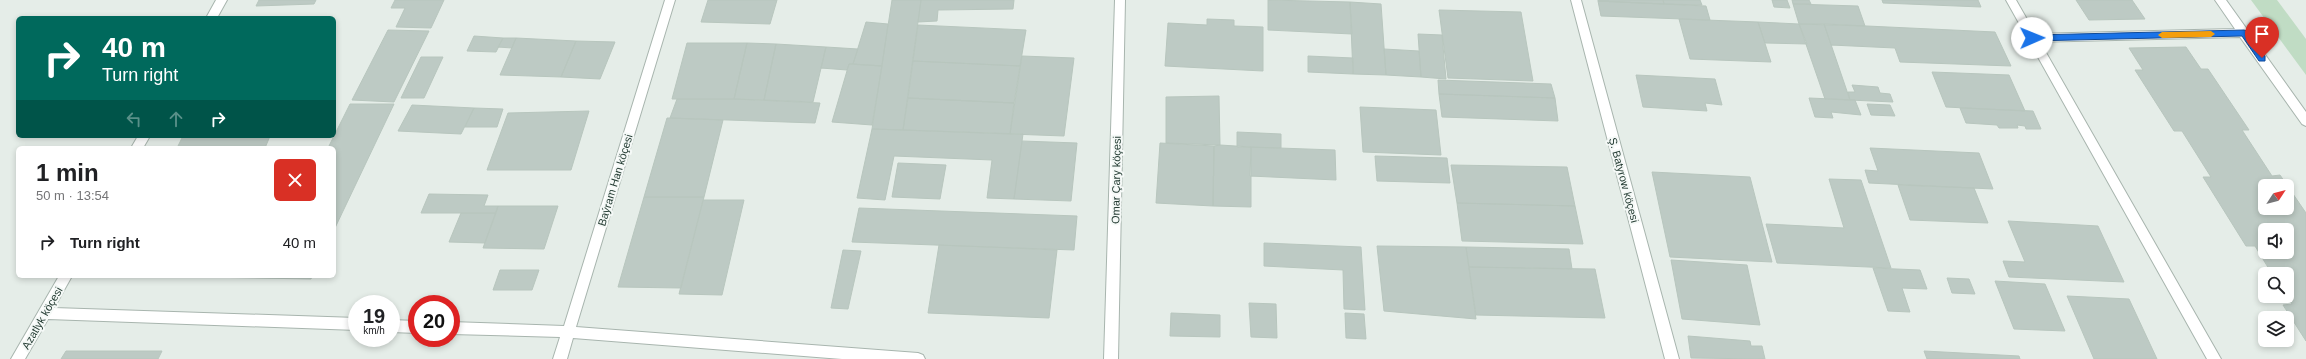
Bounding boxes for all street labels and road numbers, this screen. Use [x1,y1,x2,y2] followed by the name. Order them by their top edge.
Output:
[595,133,635,227] street label: Baýram Han köçesi
[1109,136,1123,224] street label: Omar Çary köçesi
[1607,136,1641,224] street label: Ş. Batyrow köçesi
[19,285,65,351] street label: Azatlyk köçesi

